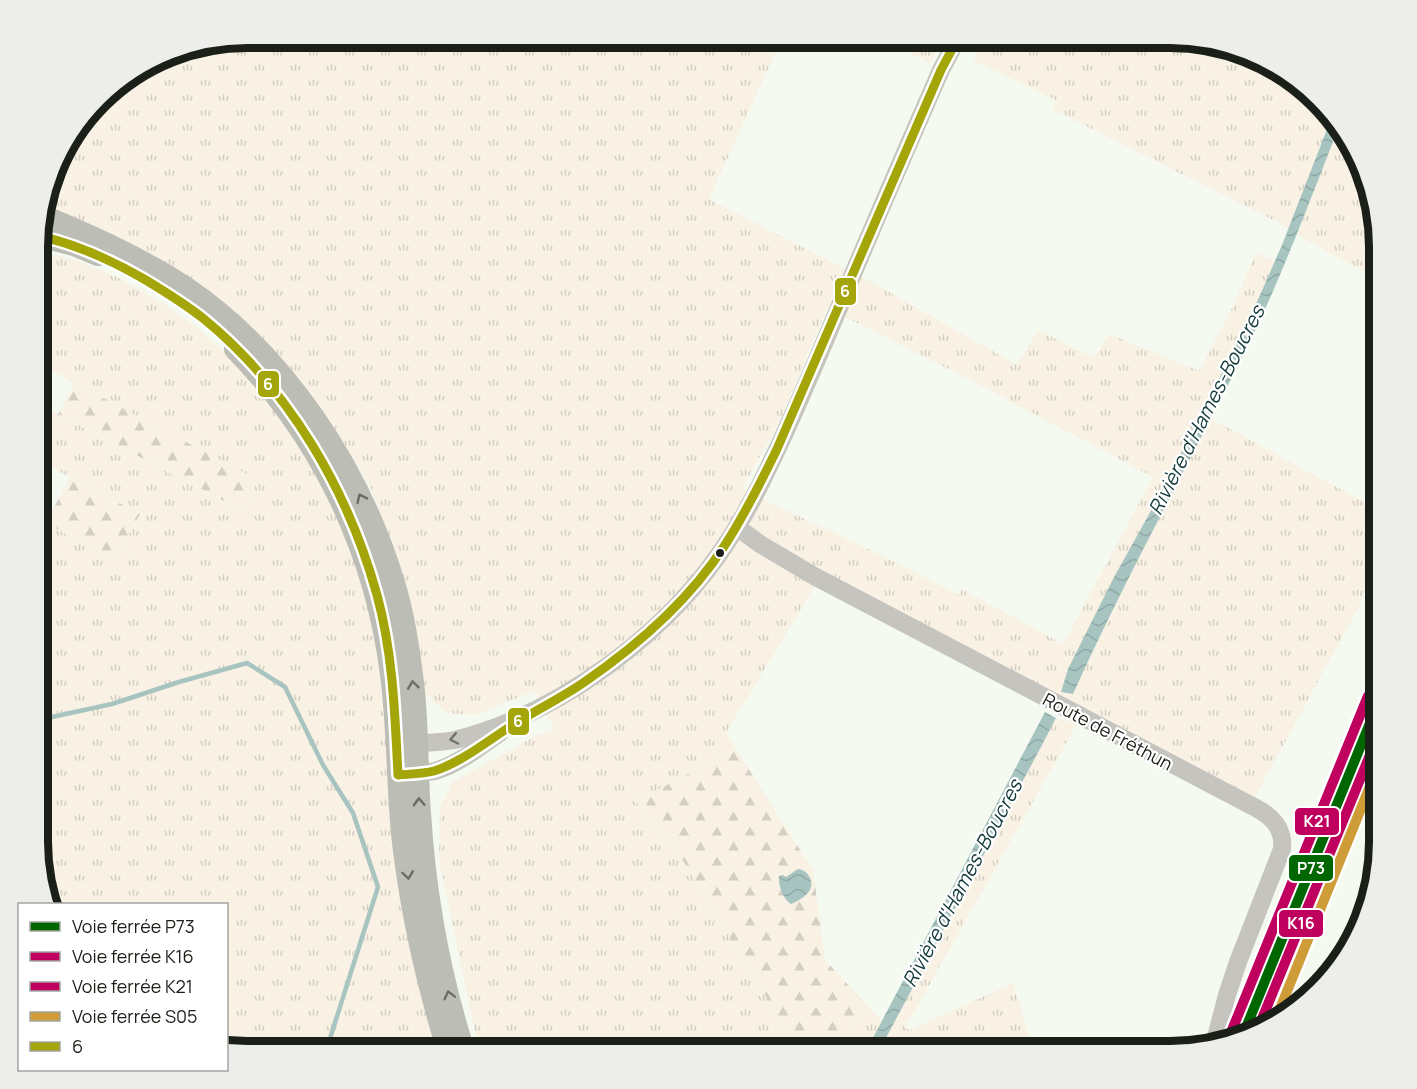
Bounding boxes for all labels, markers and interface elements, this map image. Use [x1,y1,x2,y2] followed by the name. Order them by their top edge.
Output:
[834,277,857,306] line badge: 6
[840,280,850,302] text: 6
[1142,300,1271,519] water label: Rivière d'Hames-Boucres
[257,370,280,398] line badge: 6
[263,373,273,395] text: 6
[356,494,368,505] one-way arrow
[714,547,726,559] unlabelled marker
[407,680,420,690] one-way arrow
[1039,687,1177,775] street label: Route de Fréthun
[507,707,530,736] line badge: 6
[513,710,523,732] text: 6
[449,732,459,745] one-way arrow
[896,773,1029,991] water label: Rivière d'Hames-Boucres
[413,798,426,807] one-way arrow
[1294,807,1340,836] line badge: K21
[1304,810,1330,832] text: K21
[1288,854,1334,882] line badge: P73
[1297,857,1325,879] text: P73
[401,871,413,880] one-way arrow
[18,903,228,1071] legend
[1278,909,1324,938] line badge: K16
[1287,912,1315,934] text: K16
[72,914,195,938] text: Voie ferrée P73
[72,944,194,968] text: Voie ferrée K16
[72,974,193,998] text: Voie ferrée K21
[443,990,456,1000] one-way arrow
[72,1004,197,1028] text: Voie ferrée S05
[72,1034,83,1058] text: 6

